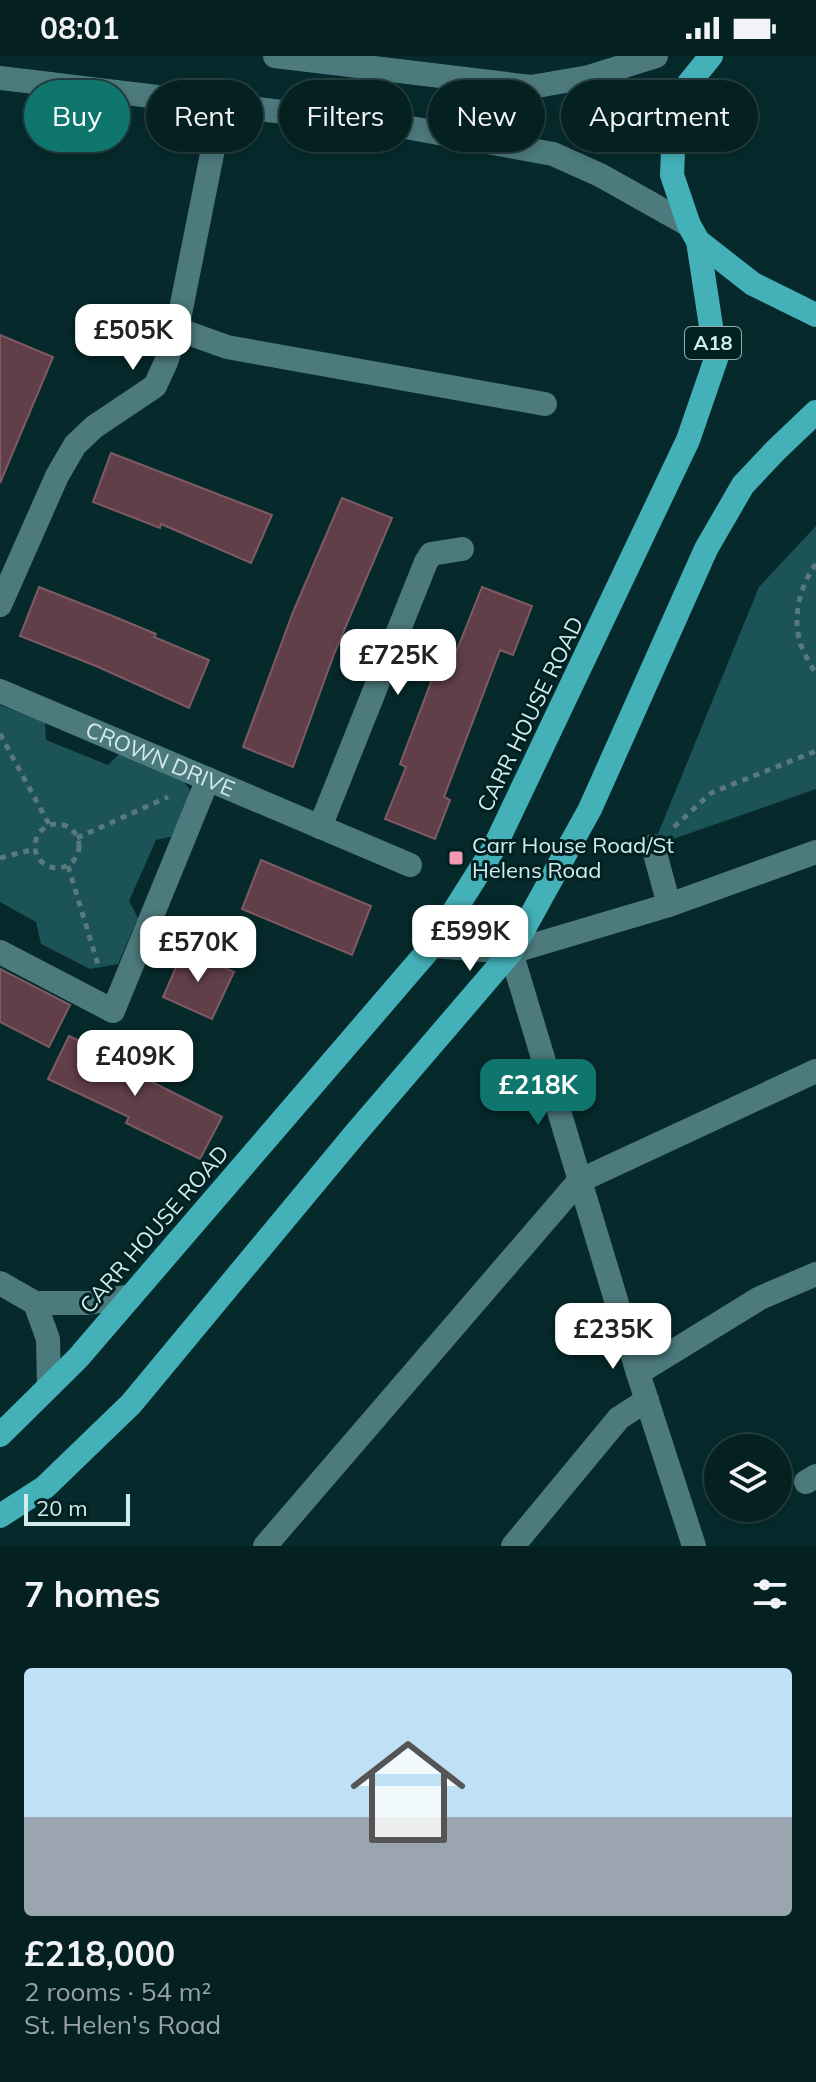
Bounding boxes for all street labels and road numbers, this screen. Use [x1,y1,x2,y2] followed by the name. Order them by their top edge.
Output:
[685,327,741,359] road number: A18
[471,612,589,816] street label: CARR HOUSE ROAD
[81,715,239,803] street label: CROWN DRIVE
[73,1139,235,1319] street label: CARR HOUSE ROAD

